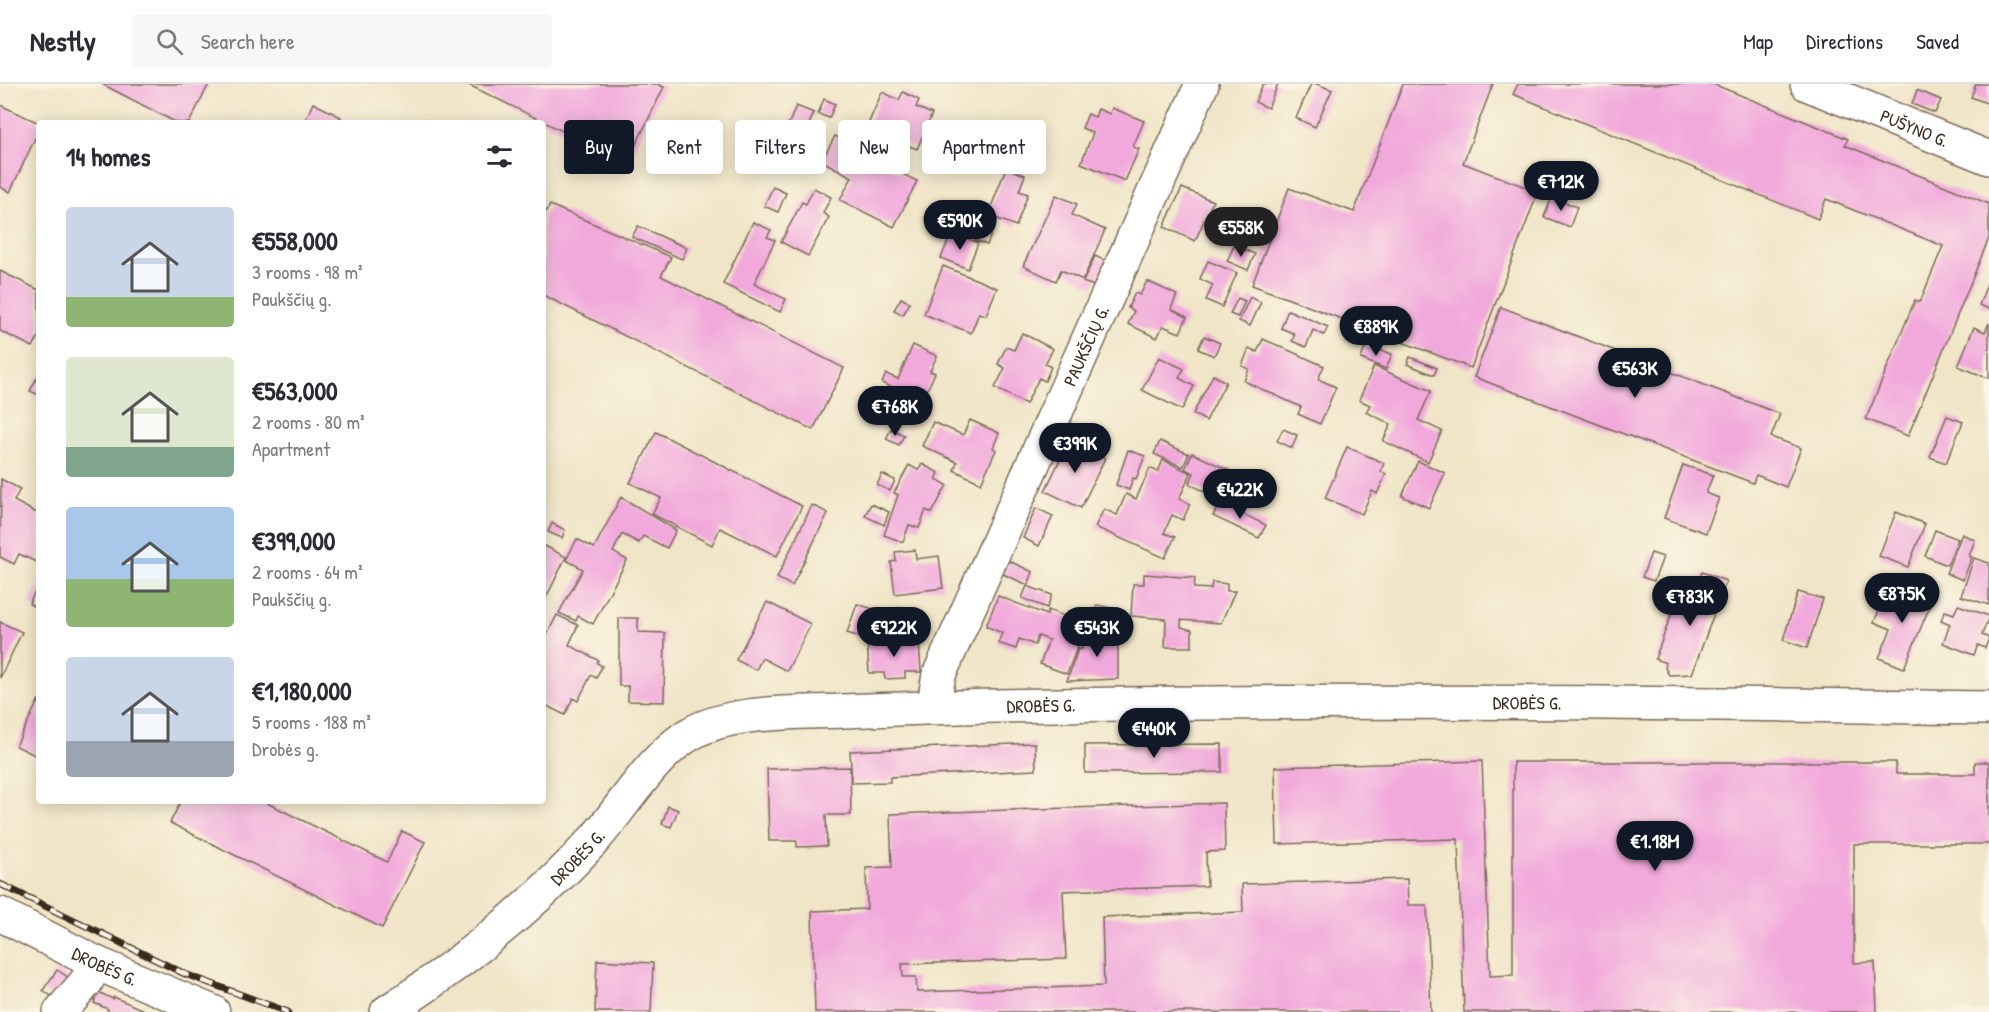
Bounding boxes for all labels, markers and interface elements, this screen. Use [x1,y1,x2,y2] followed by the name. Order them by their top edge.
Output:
[132,14,552,68] search box
[30,22,96,60] text: Nestly
[153,25,186,58] icon: search
[201,26,295,56] text: Search here
[1743,27,1773,56] text: Map
[1806,27,1883,56] text: Directions
[1916,27,1959,56] text: Saved
[1877,103,1952,153] street label: PUŠYNO G.
[564,120,634,174] chip: Buy
[646,120,723,174] chip: Rent
[735,120,826,174] chip: Filters
[838,120,910,174] chip: New
[922,120,1046,174] chip: Apartment
[66,139,151,174] text: 14 homes
[483,140,516,173] icon: filters
[1519,161,1603,212] pin: €712K
[1538,167,1584,194] text: €712K
[918,200,1002,251] pin: €590K
[938,206,982,233] text: €590K
[1199,207,1283,258] pin: €558K
[1218,213,1264,240] text: €558K
[252,223,338,258] text: €558,000
[114,231,186,303] icon: home
[252,258,363,285] text: 3 rooms · 98 m²
[252,285,331,312] text: Paukščių g.
[1057,301,1115,390] street label: PAUKŠČIŲ G.
[1334,306,1418,357] pin: €889K
[1354,312,1398,339] text: €889K
[1593,348,1677,399] pin: €563K
[1612,354,1658,381] text: €563K
[252,373,338,408] text: €563,000
[114,381,186,453] icon: home
[853,386,937,437] pin: €768K
[872,392,918,419] text: €768K
[252,408,365,435] text: 2 rooms · 80 m²
[1033,423,1117,474] pin: €399K
[1053,429,1097,456] text: €399K
[252,435,330,462] text: Apartment
[1198,469,1282,520] pin: €422K
[1217,475,1263,502] text: €422K
[252,523,335,558] text: €399,000
[114,531,186,603] icon: home
[252,558,363,585] text: 2 rooms · 64 m²
[1860,573,1944,624] pin: €875K
[1648,576,1732,627] pin: €783K
[1878,579,1926,606] text: €875K
[1666,582,1714,609] text: €783K
[252,585,331,612] text: Paukščių g.
[852,607,936,658] pin: €922K
[1055,607,1139,658] pin: €543K
[871,613,917,640] text: €922K
[1075,613,1120,640] text: €543K
[252,673,352,708] text: €1,180,000
[114,681,186,753] icon: home
[1493,690,1562,715] street label: DROBĖS G.
[1006,692,1076,718] street label: DROBĖS G.
[252,708,371,735] text: 5 rooms · 188 m²
[1112,708,1196,759] pin: €440K
[1132,714,1176,741] text: €440K
[252,735,319,762] text: Drobės g.
[1606,821,1704,872] pin: €1.18M
[545,824,610,890] street label: DROBĖS G.
[1631,827,1679,854] text: €1.18M
[68,940,141,991] street label: DROBĖS G.

